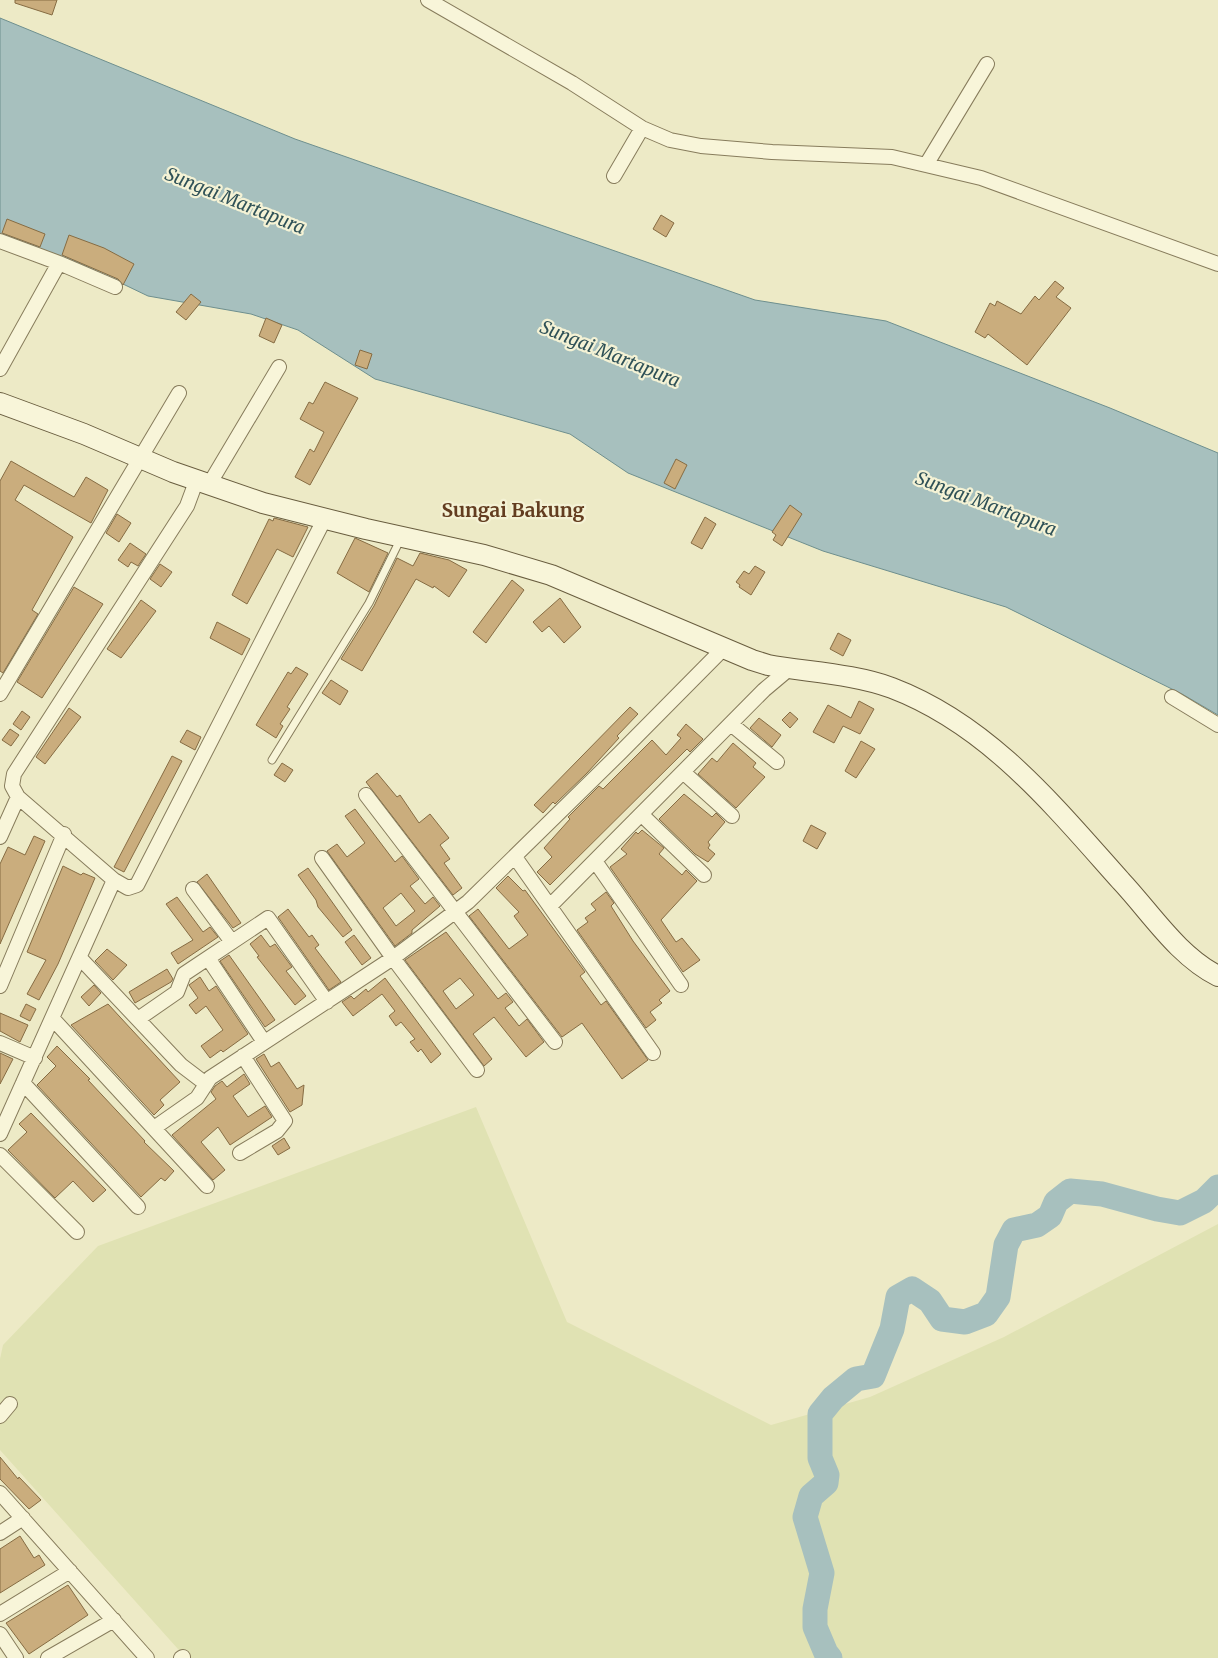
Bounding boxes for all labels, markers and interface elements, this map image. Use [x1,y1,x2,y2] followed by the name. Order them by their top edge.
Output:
[162,162,309,239] water label: Sungai Martapura
[537,315,684,392] water label: Sungai Martapura
[912,466,1060,541] water label: Sungai Martapura
[442,498,585,522] district label: Sungai Bakung

